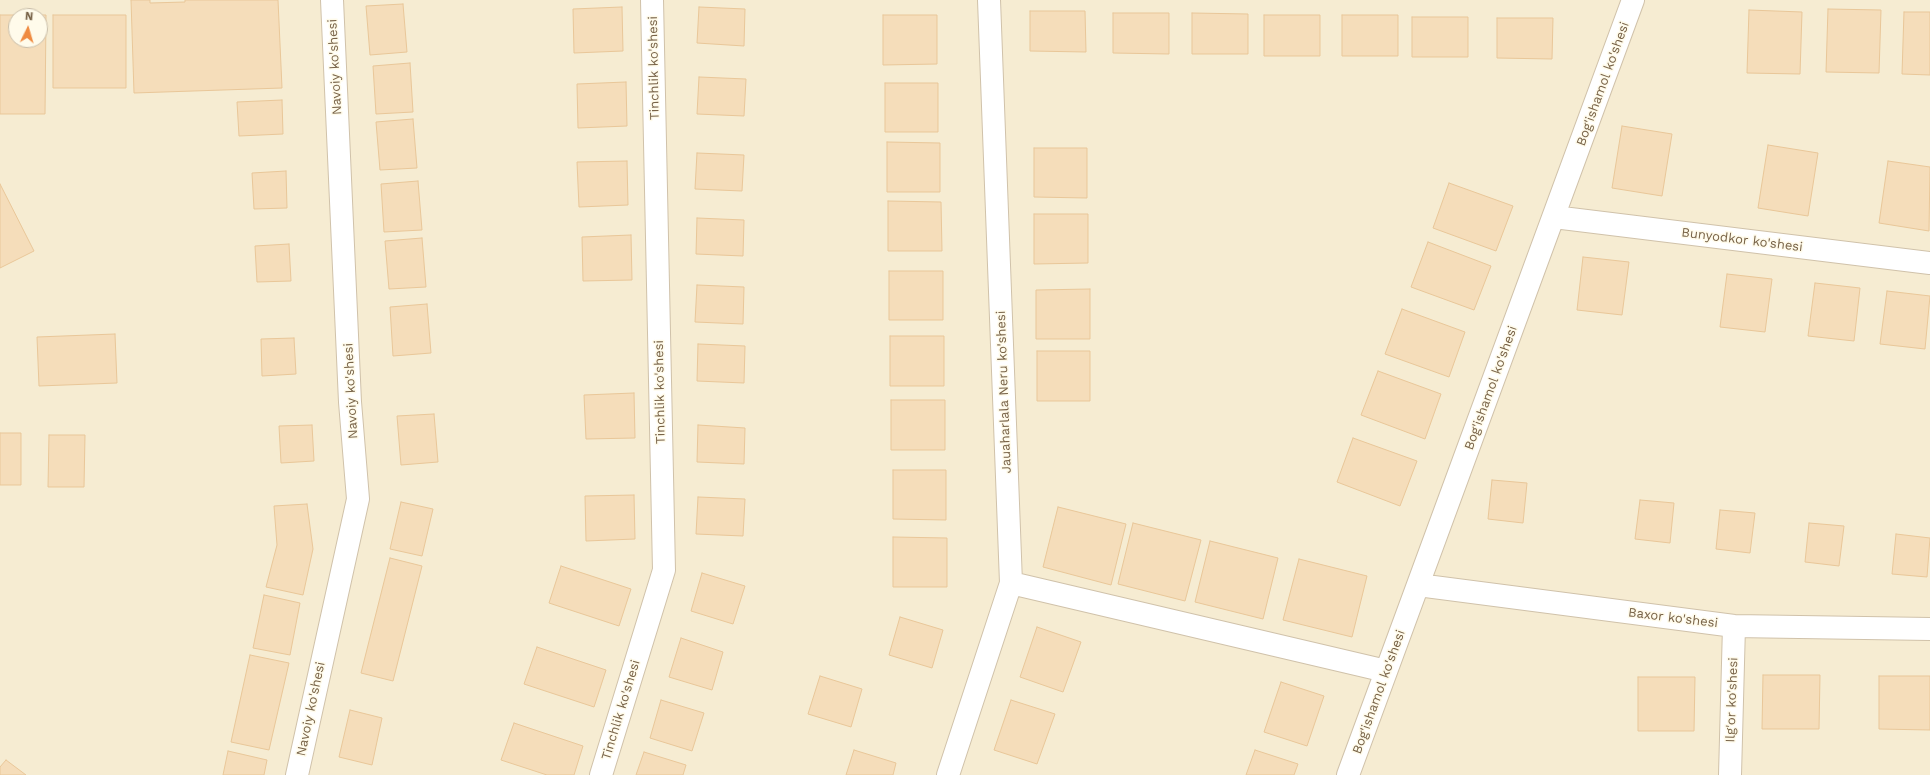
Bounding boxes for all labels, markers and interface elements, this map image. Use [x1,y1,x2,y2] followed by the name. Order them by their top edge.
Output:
[8,8,48,48] north arrow
[24,10,34,23] text: N
[645,16,663,120] street label: Tinchlik ko'shesi
[325,19,345,115] street label: Navoiy ko'shesi
[1573,20,1633,148] street label: Bog'ishamol ko'shesi
[1681,225,1803,255] street label: Bunyodkor ko'shesi
[993,310,1015,474] street label: Jauaharlala Neru ko'shesi
[1461,324,1521,452] street label: Bog'ishamol ko'shesi
[651,340,669,444] street label: Tinchlik ko'shesi
[341,343,361,439] street label: Navoiy ko'shesi
[1627,605,1719,631] street label: Baxor ko'shesi
[1349,628,1409,756] street label: Bog'ishamol ko'shesi
[1723,657,1741,743] street label: Ilg'or ko'shesi
[598,658,644,762] street label: Tinchlik ko'shesi
[293,660,329,758] street label: Navoiy ko'shesi

